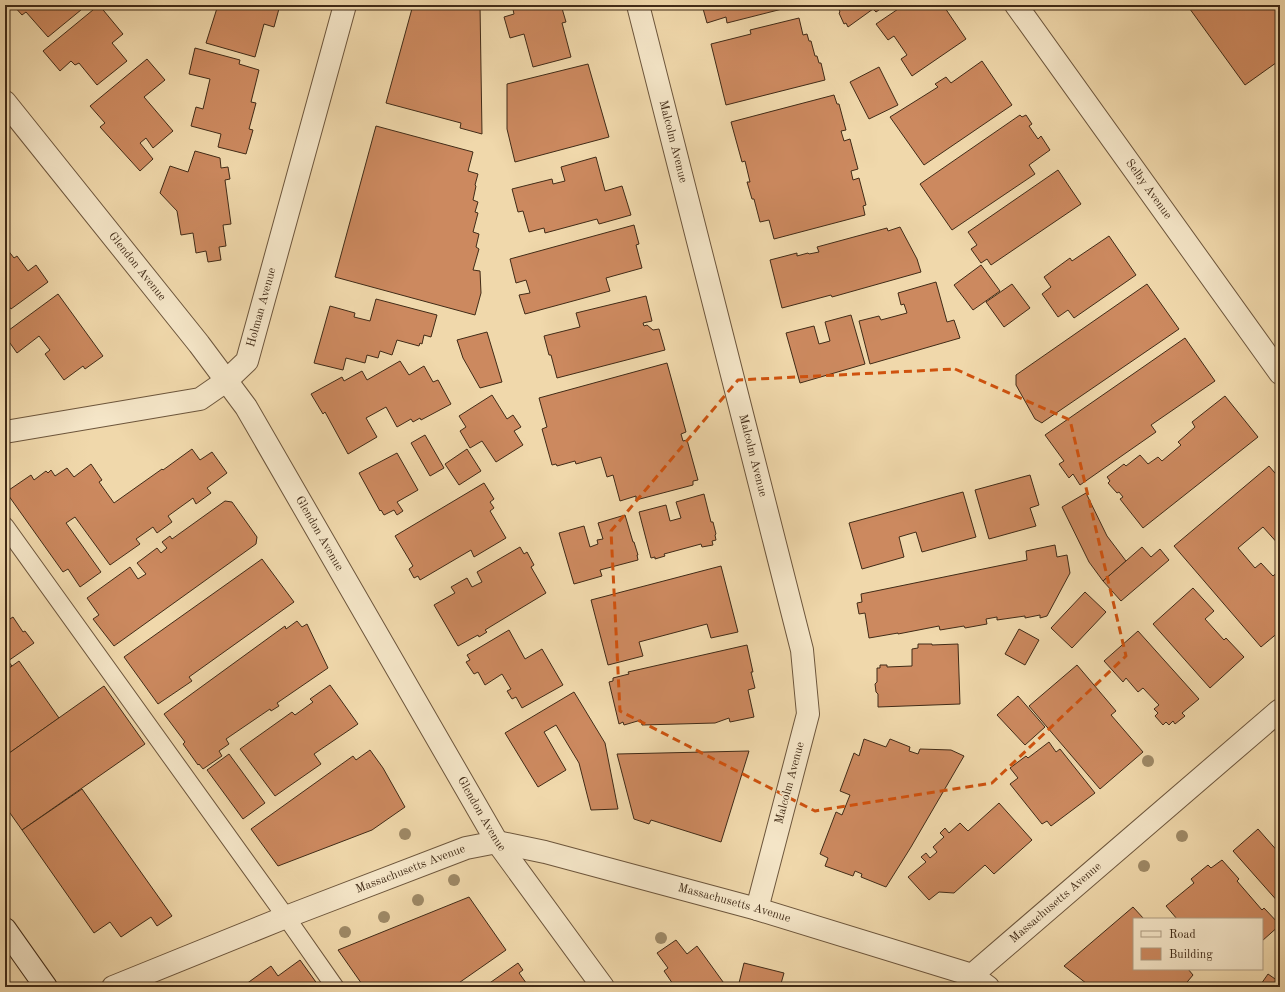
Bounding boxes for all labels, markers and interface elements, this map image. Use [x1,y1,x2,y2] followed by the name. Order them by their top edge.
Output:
[656,99,689,185] street label: Malcolm Avenue
[1123,157,1174,222] street label: Selby Avenue
[106,230,168,304] street label: Glendon Avenue
[245,266,279,349] street label: Holman Avenue
[736,413,769,499] street label: Malcolm Avenue
[293,494,346,574] street label: Glendon Avenue
[773,740,807,825] street label: Malcolm Avenue
[455,775,508,854] street label: Glendon Avenue
[354,843,468,896] street label: Massachusetts Avenue
[1008,860,1104,945] street label: Massachusetts Avenue
[676,882,792,925] street label: Massachusetts Avenue
[1133,918,1263,970] legend
[1169,929,1196,941] text: Road
[1169,949,1213,961] text: Building

